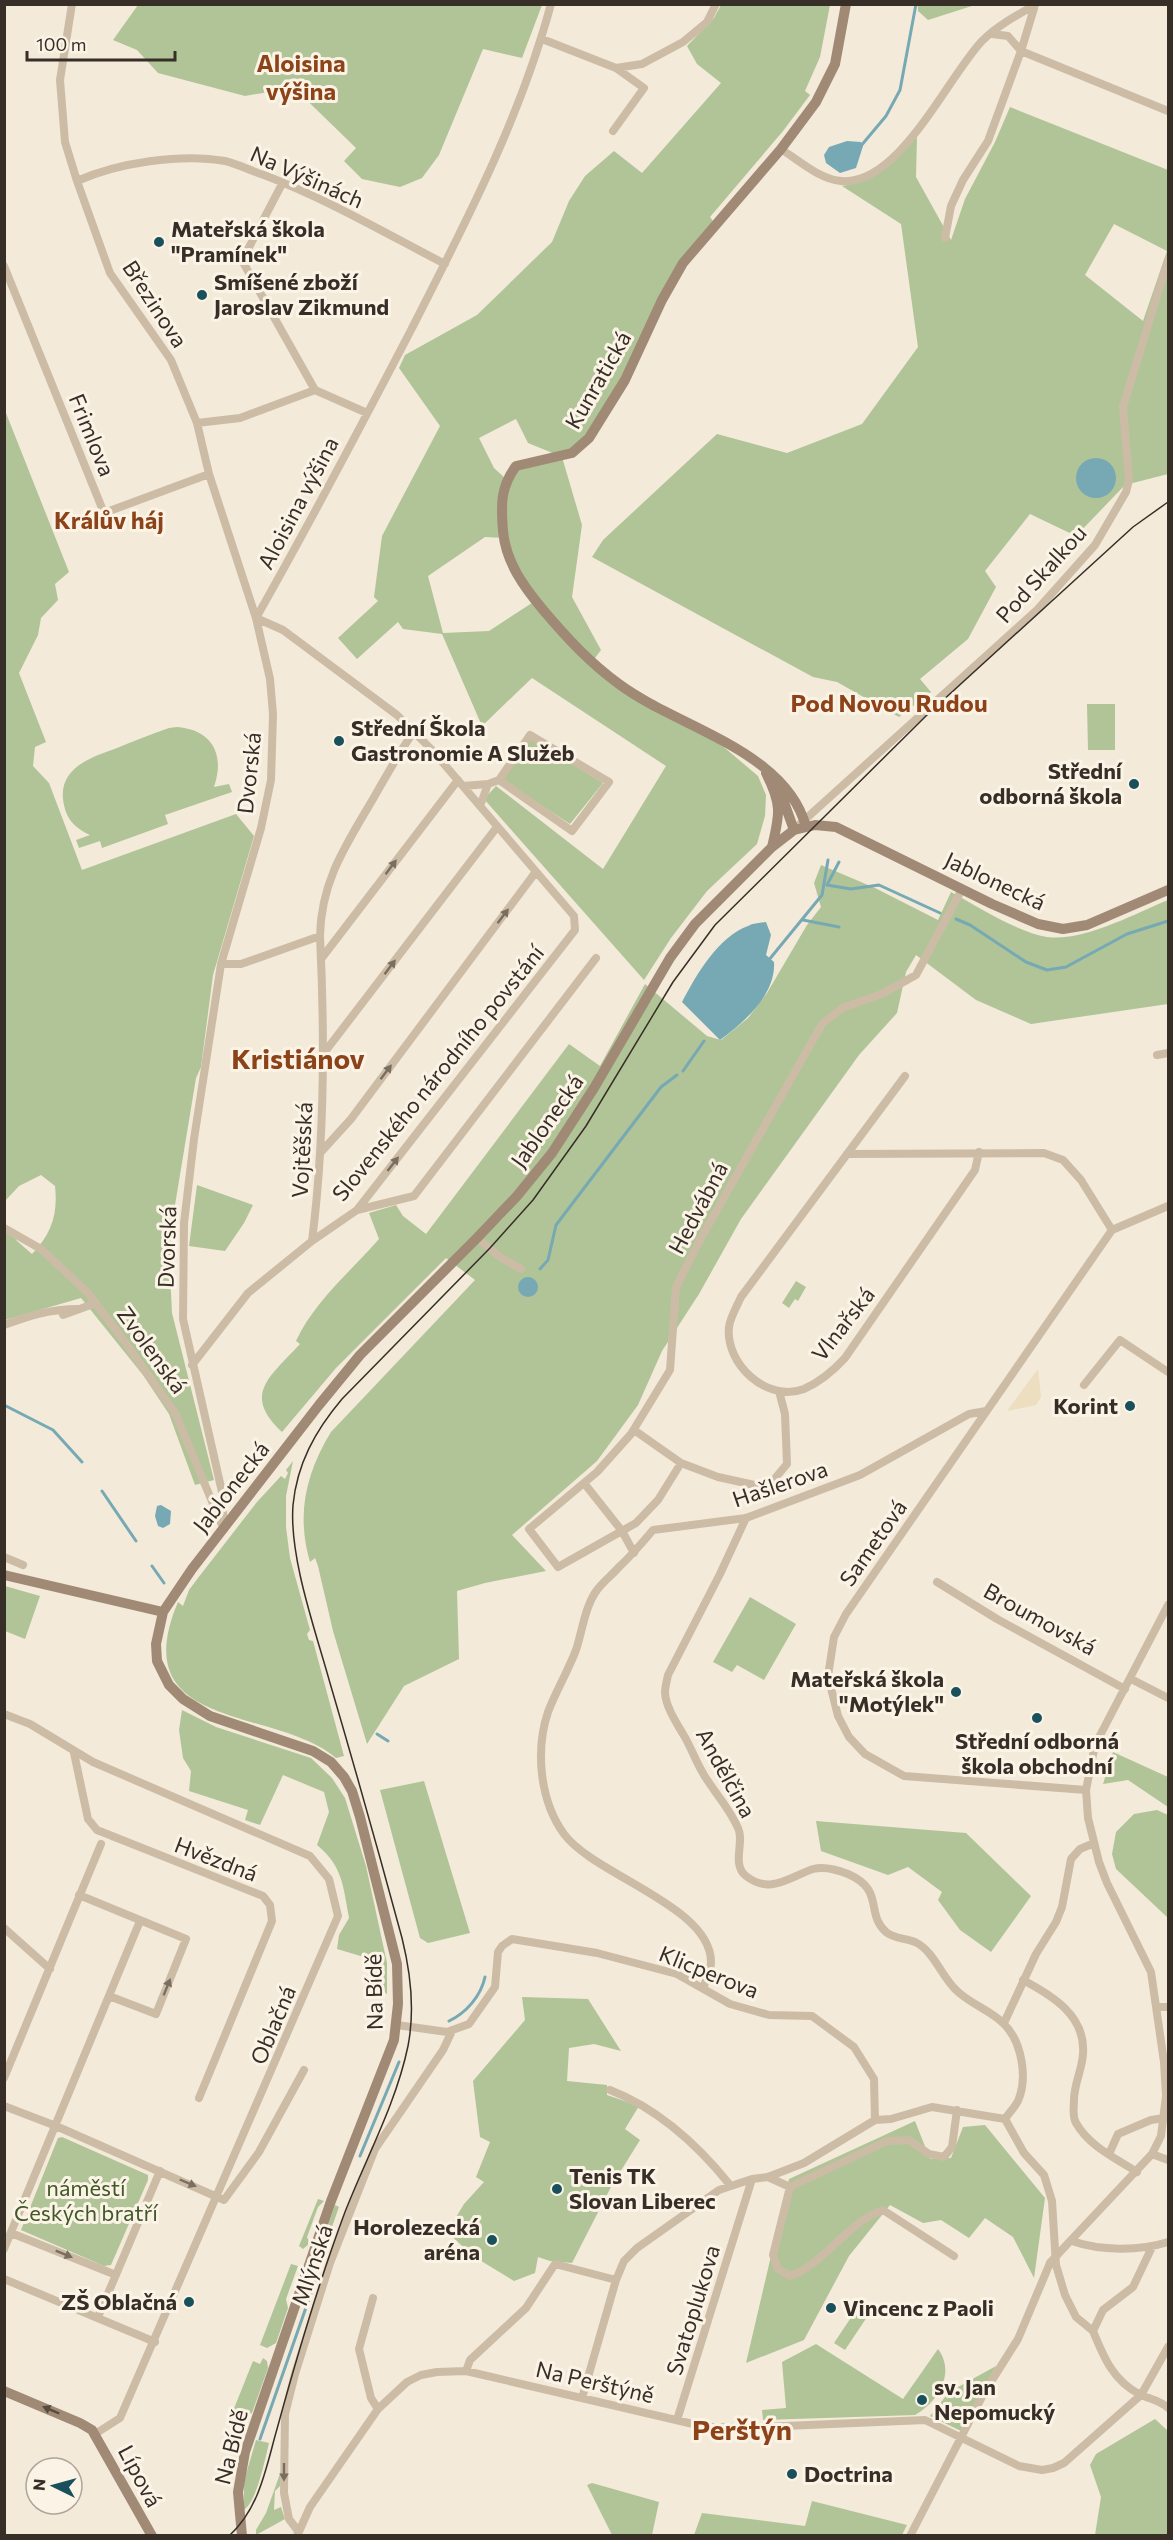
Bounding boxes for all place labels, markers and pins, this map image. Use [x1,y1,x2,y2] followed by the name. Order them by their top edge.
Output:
[171,215,325,267] place label: Mateřská škola "Pramínek"
[152,235,166,249] marker: Mateřská škola "Pramínek"
[214,268,389,320] place label: Smíšené zboží Jaroslav Zikmund
[195,288,209,302] marker: Smíšené zboží Jaroslav Zikmund
[351,714,575,766] place label: Střední Škola Gastronomie A Služeb
[332,734,346,748] marker: Střední Škola Gastronomie A Služeb
[979,757,1124,809] place label: Střední odborná škola
[1127,777,1141,791] marker: Střední odborná škola
[1053,1392,1118,1419] place label: Korint
[1123,1399,1137,1413] marker: Korint
[790,1665,944,1717] place label: Mateřská škola "Motýlek"
[949,1685,963,1699] marker: Mateřská škola "Motýlek"
[1030,1711,1044,1725] marker: Střední odborná škola obchodní
[955,1727,1119,1779] place label: Střední odborná škola obchodní
[569,2162,716,2214] place label: Tenis TK Slovan Liberec
[550,2182,564,2196] marker: Tenis TK Slovan Liberec
[353,2213,480,2265] place label: Horolezecká aréna
[485,2233,499,2247] marker: Horolezecká aréna
[61,2288,177,2315] place label: ZŠ Oblačná
[843,2294,994,2321] place label: Vincenc z Paoli
[182,2295,196,2309] marker: ZŠ Oblačná
[824,2301,838,2315] marker: Vincenc z Paoli
[934,2373,1055,2425] place label: sv. Jan Nepomucký
[915,2393,929,2407] marker: sv. Jan Nepomucký
[804,2460,893,2487] place label: Doctrina
[785,2467,799,2481] marker: Doctrina

